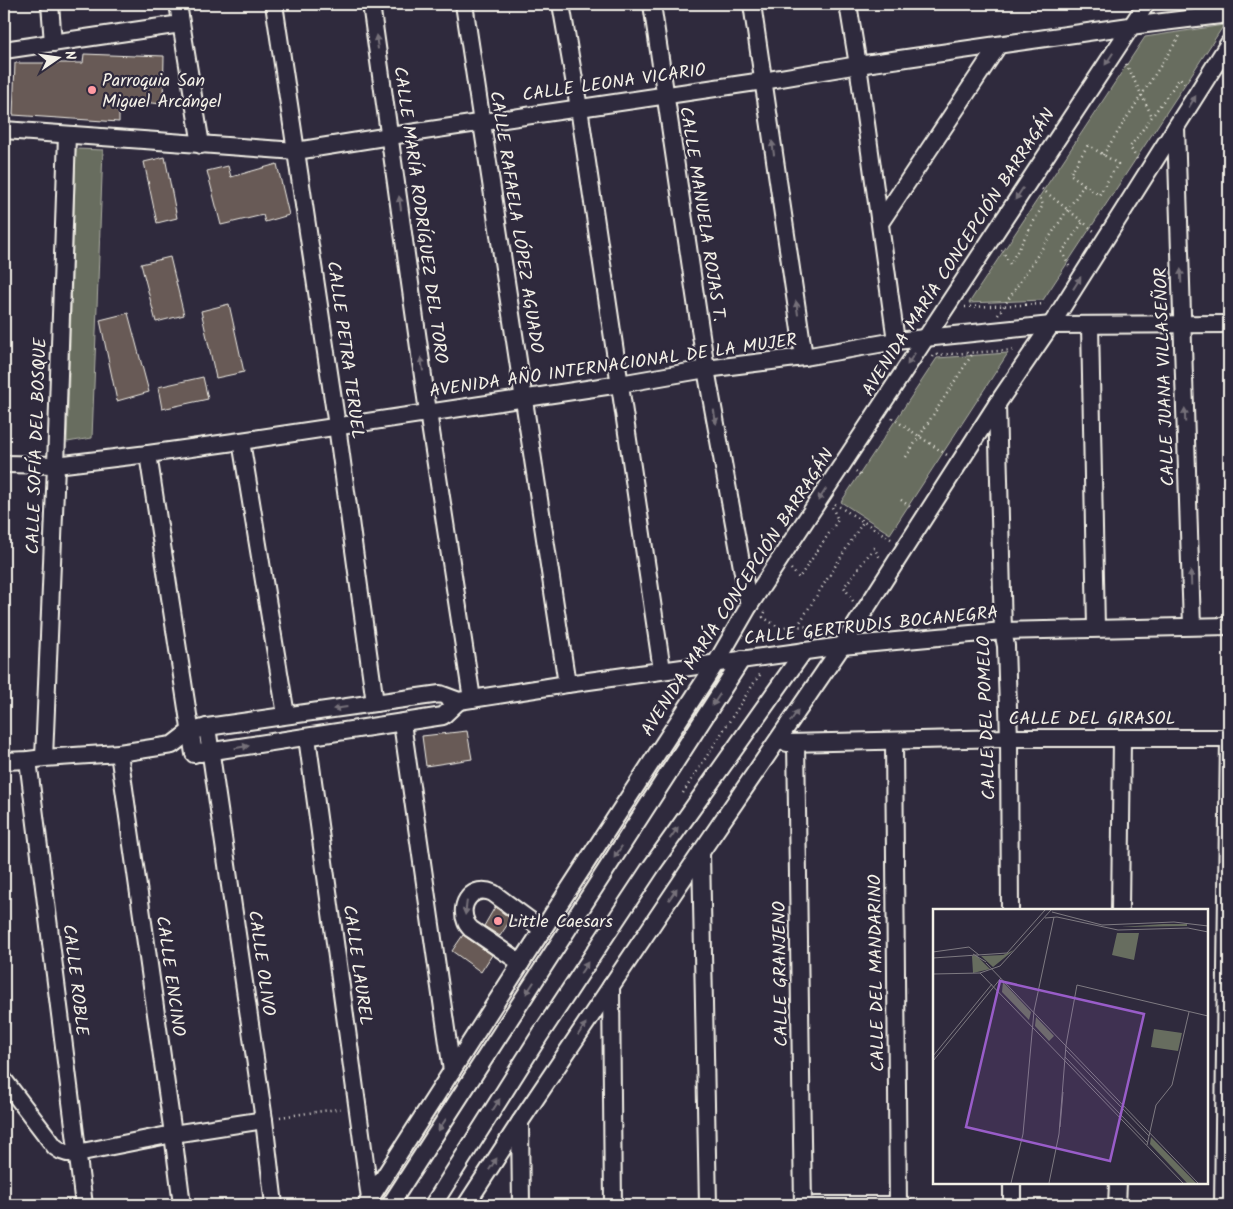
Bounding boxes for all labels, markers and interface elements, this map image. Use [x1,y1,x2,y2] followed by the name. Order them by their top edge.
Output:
[32,32,82,82] north arrow
[373,34,381,50] one-way arrow
[58,49,81,62] text: N
[1104,52,1114,65] one-way arrow
[521,56,708,111] street label: CALLE LEONA VICARIO
[384,65,455,366] street label: CALLE MARÍA RODRÍGUEZ DEL TORO
[102,67,222,117] place label: Parroquia San Miguel Arcángel
[86,84,98,96] marker: Parroquia San Miguel Arcángel
[480,89,551,356] street label: CALLE RAFAELA LÓPEZ AGUADO
[1187,95,1197,108] one-way arrow
[855,103,1064,403] street label: AVENIDA MARÍA CONCEPCIÓN BARRAGÁN
[670,105,733,324] street label: CALLE MANUELA ROJAS T.
[769,139,777,155] one-way arrow
[1015,188,1024,201] one-way arrow
[395,195,403,211] one-way arrow
[318,259,371,441] street label: CALLE PETRA TERUEL
[1147,267,1184,487] street label: CALLE JUANA VILLASEÑOR
[1176,268,1184,284] one-way arrow
[1072,277,1082,290] one-way arrow
[792,300,800,316] one-way arrow
[428,326,799,407] street label: AVENIDA AÑO INTERNACIONAL DE LA MUJER
[19,337,56,555] street label: CALLE SOFÍA DEL BOSQUE
[906,353,916,366] one-way arrow
[417,356,425,372] one-way arrow
[1181,407,1189,423] one-way arrow
[711,409,719,424] one-way arrow
[634,443,843,743] street label: AVENIDA MARÍA CONCEPCIÓN BARRAGÁN
[817,489,827,502] one-way arrow
[1186,569,1194,585] one-way arrow
[743,599,1000,654] street label: CALLE GERTRUDIS BOCANEGRA
[970,635,1005,801] street label: CALLE DEL POMELO
[711,694,721,707] one-way arrow
[332,704,348,712] one-way arrow
[1009,705,1175,734] street label: CALLE DEL GIRASOL
[789,709,798,723] one-way arrow
[234,743,250,751] one-way arrow
[669,826,679,840] one-way arrow
[614,845,623,858] one-way arrow
[861,874,894,1072] street label: CALLE DEL MANDARINO
[668,887,677,900] one-way arrow
[462,900,470,916] one-way arrow
[766,901,797,1047] street label: CALLE GRANJENO
[334,903,379,1027] street label: CALLE LAUREL
[508,908,613,937] place label: Little Caesars
[239,909,282,1018] street label: CALLE OLIVO
[933,909,1208,1184] inset map
[147,914,192,1038] street label: CALLE ENCINO
[492,915,504,927] marker: Little Caesars
[53,923,96,1038] street label: CALLE ROBLE
[579,961,588,975] one-way arrow
[525,981,535,995] one-way arrow
[578,1022,587,1036] one-way arrow
[491,1098,500,1111] one-way arrow
[437,1118,447,1131] one-way arrow
[488,1158,497,1171] one-way arrow

